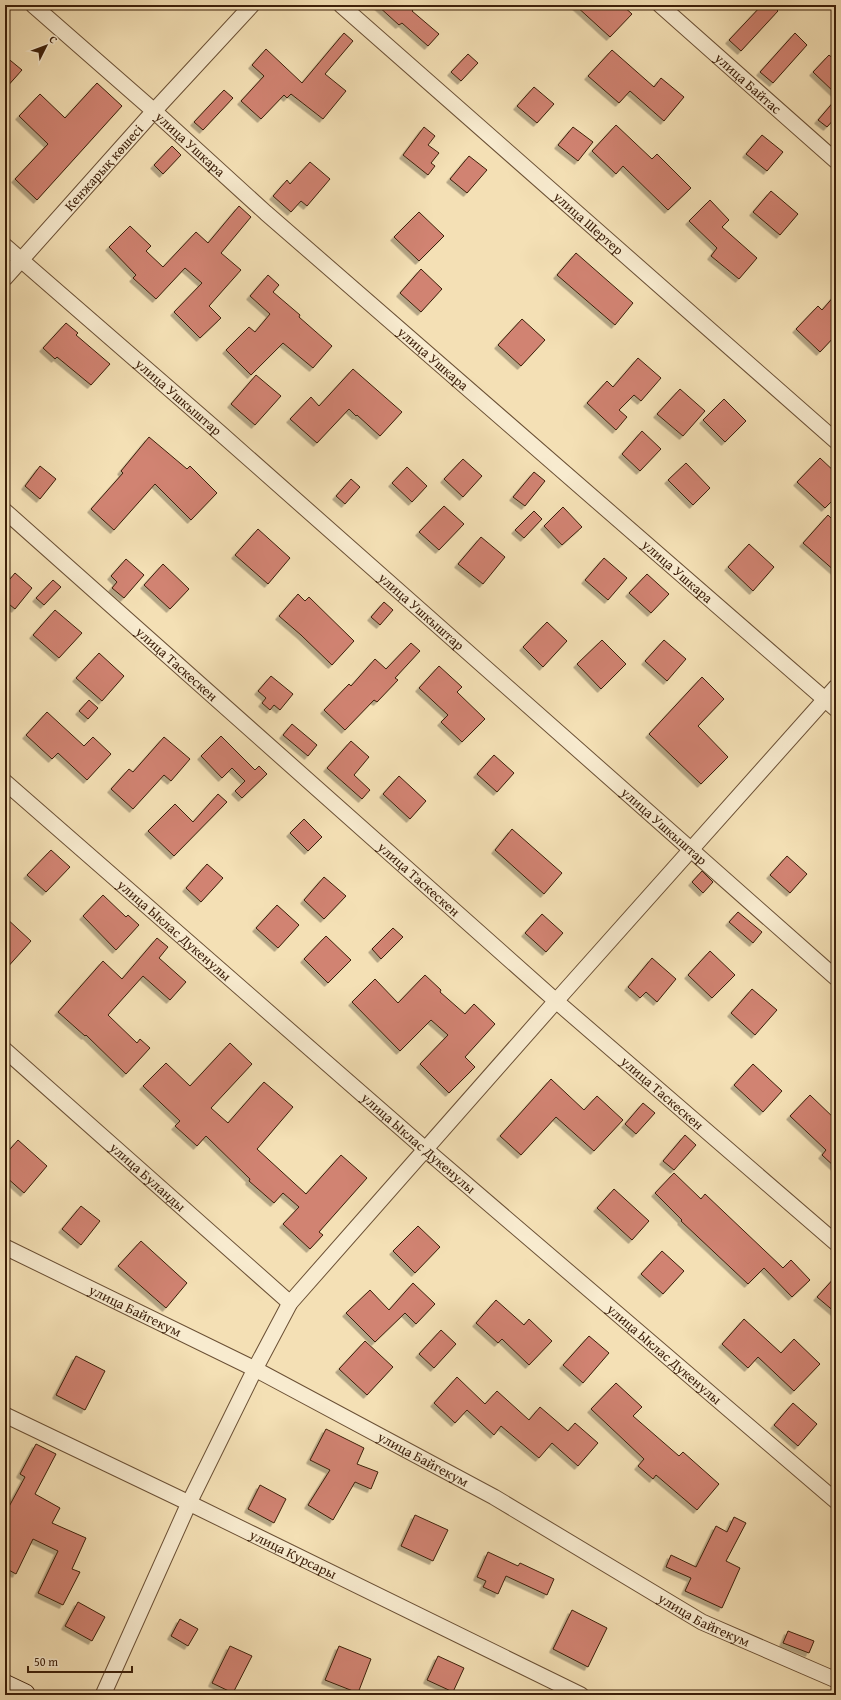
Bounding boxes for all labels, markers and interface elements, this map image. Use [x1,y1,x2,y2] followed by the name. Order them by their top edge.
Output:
[26,26,66,66] north arrow
[45,32,61,47] text: С
[710,47,786,118] street label: улица Байтас
[150,106,230,181] street label: улица Ушкара
[59,120,148,215] street label: Кенжарық көшесі
[548,186,628,260] street label: улица Шертер
[393,321,473,395] street label: улица Ушкара
[130,353,227,440] street label: улица Ушкыштар
[637,534,718,608] street label: улица Ушкара
[373,567,469,655] street label: улица Ушкыштар
[131,621,222,706] street label: улица Таскескен
[616,782,712,870] street label: улица Ушкыштар
[373,837,464,921] street label: улица Таскескен
[112,874,236,986] street label: улица Ыклас Дукенулы
[616,1051,708,1134] street label: улица Таскескен
[356,1087,480,1198] street label: улица Ыклас Дукенулы
[105,1137,190,1216] street label: улица Буланды
[85,1279,185,1342] street label: улица Байгекум
[602,1298,726,1409] street label: улица Ыклас Дукенулы
[373,1426,472,1492] street label: улица Байгекум
[245,1524,340,1584] street label: улица Курсары
[654,1587,753,1652] street label: улица Байгекум
[28,1648,132,1674] scale bar
[34,1653,58,1670] text: 50 m

